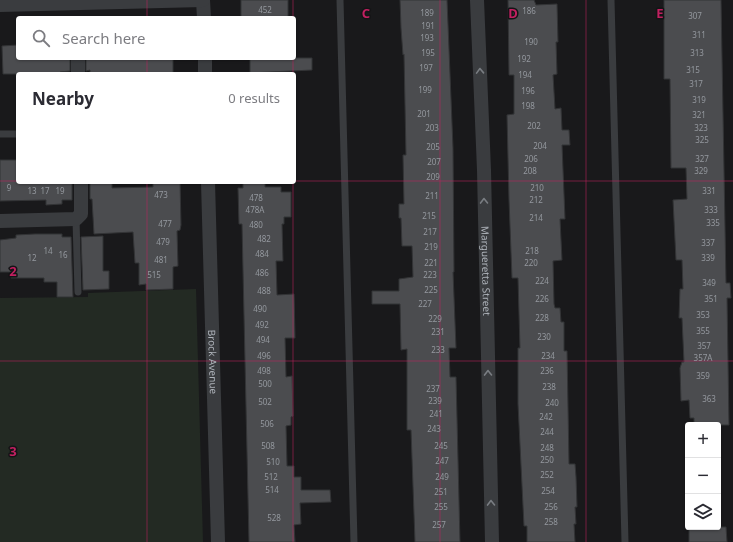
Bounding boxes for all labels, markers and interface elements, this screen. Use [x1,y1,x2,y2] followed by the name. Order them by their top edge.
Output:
[258,4,272,15] house number: 452
[362,4,370,22] text: C
[508,4,518,22] text: D
[656,4,664,22] text: E
[522,5,536,16] house number: 186
[420,7,434,18] house number: 189
[688,10,702,21] house number: 307
[16,16,296,60] search box
[421,20,435,31] house number: 191
[30,27,52,49] icon: search
[62,28,145,48] text: Search here
[692,29,706,40] house number: 311
[420,32,434,43] house number: 193
[524,36,538,47] house number: 190
[421,47,435,58] house number: 195
[690,47,704,58] house number: 313
[517,53,531,64] house number: 192
[419,62,433,73] house number: 197
[686,64,700,75] house number: 315
[475,68,484,74] one-way arrow
[518,69,532,80] house number: 194
[689,78,703,89] house number: 317
[418,84,432,95] house number: 199
[521,85,535,96] house number: 196
[32,87,94,110] text: Nearby
[228,89,280,107] text: 0 results
[692,94,706,105] house number: 319
[521,100,535,111] house number: 198
[417,108,431,119] house number: 201
[692,109,706,120] house number: 321
[527,120,541,131] house number: 202
[425,122,439,133] house number: 203
[694,122,708,133] house number: 323
[695,134,709,145] house number: 325
[533,140,547,151] house number: 204
[426,141,440,152] house number: 205
[524,153,538,164] house number: 206
[695,153,709,164] house number: 327
[427,156,441,167] house number: 207
[523,165,537,176] house number: 208
[694,165,708,176] house number: 329
[426,171,440,182] house number: 209
[7,182,12,193] house number: 9
[530,182,544,193] house number: 210
[27,185,37,196] house number: 13
[40,185,50,196] house number: 17
[55,185,65,196] house number: 19
[702,185,716,196] house number: 331
[154,189,168,200] house number: 473
[425,190,439,201] house number: 211
[249,192,263,203] house number: 478
[529,194,543,205] house number: 212
[480,198,488,204] one-way arrow
[246,204,265,215] house number: 478A
[704,204,718,215] house number: 333
[422,210,436,221] house number: 215
[529,212,543,223] house number: 214
[706,217,720,228] house number: 335
[158,218,172,229] house number: 477
[249,219,263,230] house number: 480
[423,226,437,237] house number: 217
[478,226,494,316] street label: Margueretta Street
[257,233,271,244] house number: 482
[156,236,170,247] house number: 479
[701,237,715,248] house number: 337
[424,241,438,252] house number: 219
[43,245,53,256] house number: 14
[525,245,539,256] house number: 218
[255,248,269,259] house number: 484
[58,249,68,260] house number: 16
[27,252,37,263] house number: 12
[701,252,715,263] house number: 339
[154,254,168,265] house number: 481
[424,257,438,268] house number: 221
[524,257,538,268] house number: 220
[9,262,17,280] text: 2
[255,267,269,278] house number: 486
[147,269,161,280] house number: 515
[423,269,437,280] house number: 223
[535,275,549,286] house number: 224
[702,277,716,288] house number: 349
[424,284,438,295] house number: 225
[257,285,271,296] house number: 488
[535,293,549,304] house number: 226
[704,293,718,304] house number: 351
[418,298,432,309] house number: 227
[253,303,267,314] house number: 490
[696,309,710,320] house number: 353
[535,312,549,323] house number: 228
[428,313,442,324] house number: 229
[255,319,269,330] house number: 492
[696,325,710,336] house number: 355
[431,326,445,337] house number: 231
[205,330,221,395] street label: Brock Avenue
[537,331,551,342] house number: 230
[256,334,270,345] house number: 494
[697,340,711,351] house number: 357
[431,344,445,355] house number: 233
[257,350,271,361] house number: 496
[541,350,555,361] house number: 234
[694,352,713,363] house number: 357A
[257,365,271,376] house number: 498
[540,365,554,376] house number: 236
[484,370,492,376] one-way arrow
[696,370,710,381] house number: 359
[258,378,272,389] house number: 500
[542,381,556,392] house number: 238
[426,383,440,394] house number: 237
[702,393,716,404] house number: 363
[428,395,442,406] house number: 239
[258,396,272,407] house number: 502
[545,397,559,408] house number: 240
[429,408,443,419] house number: 241
[539,411,553,422] house number: 242
[260,418,274,429] house number: 506
[685,422,721,530] map controls
[685,422,721,458] button: +
[427,423,441,434] house number: 243
[540,426,554,437] house number: 244
[261,440,275,451] house number: 508
[434,440,448,451] house number: 245
[9,442,17,460] text: 3
[540,442,554,453] house number: 248
[540,454,554,465] house number: 250
[435,455,449,466] house number: 247
[266,456,280,467] house number: 510
[685,458,721,494] button: −
[540,469,554,480] house number: 252
[264,471,278,482] house number: 512
[435,471,449,482] house number: 249
[265,484,279,495] house number: 514
[541,485,555,496] house number: 254
[434,486,448,497] house number: 251
[685,494,721,530] button: layers
[487,500,495,506] one-way arrow
[434,501,448,512] house number: 255
[544,501,558,512] house number: 256
[267,512,281,523] house number: 528
[544,516,558,527] house number: 258
[432,519,446,530] house number: 257

